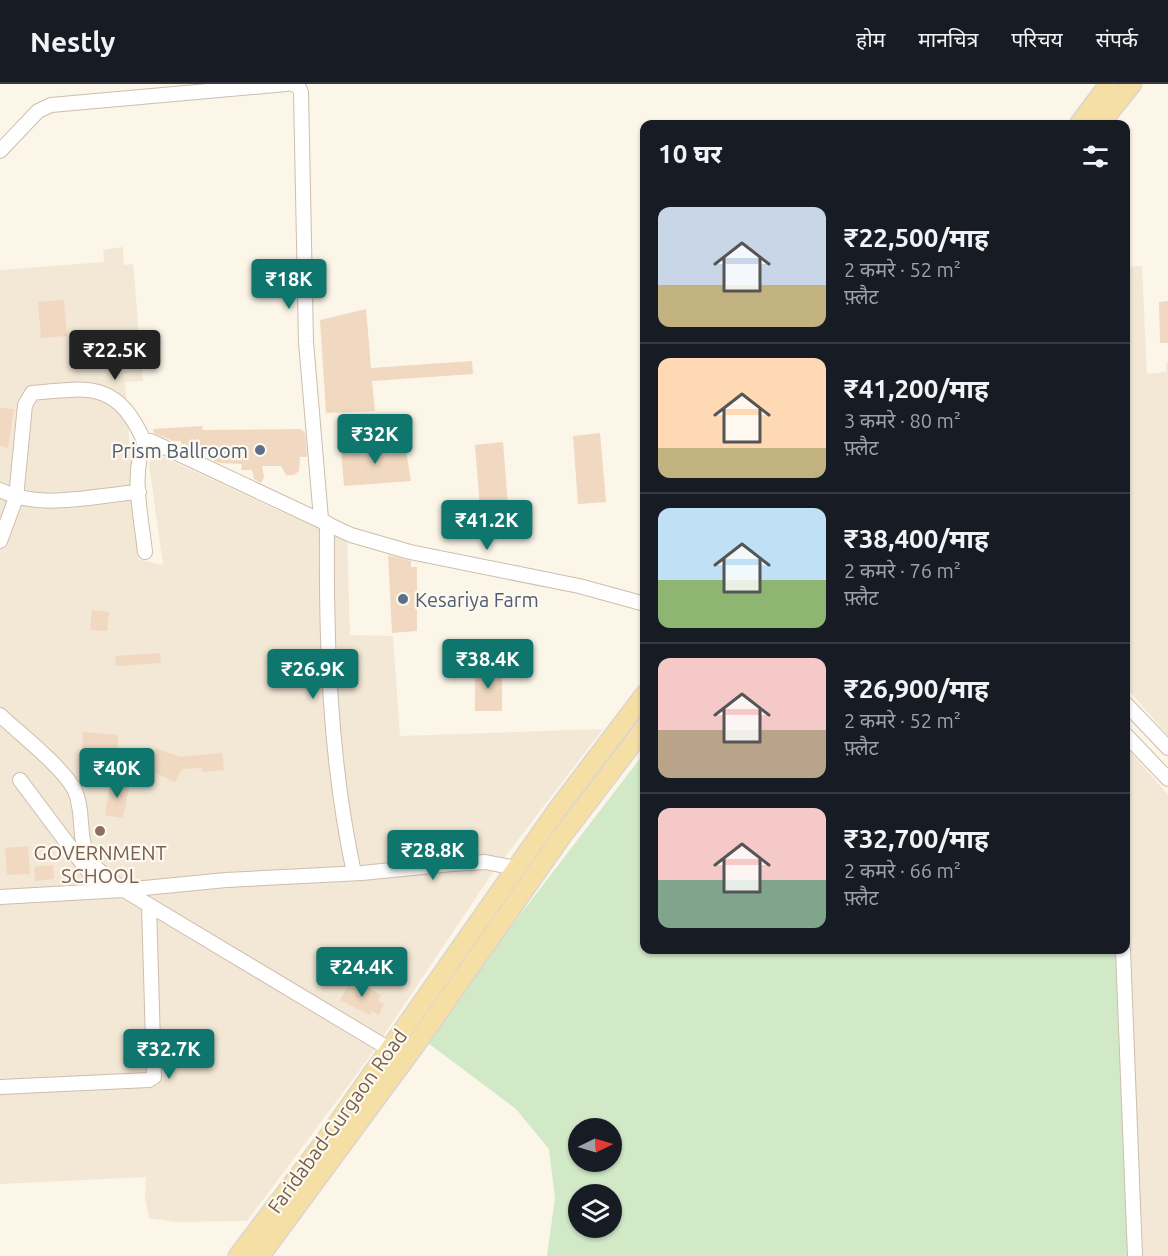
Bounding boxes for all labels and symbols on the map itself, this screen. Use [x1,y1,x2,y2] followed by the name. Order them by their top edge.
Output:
[253,259,325,310] pin: ₹18K
[66,330,164,381] pin: ₹22.5K
[339,414,411,465] pin: ₹32K
[111,439,248,462] place label: Prism Ballroom
[253,443,267,457] marker: Prism Ballroom
[438,500,536,551] pin: ₹41.2K
[415,588,539,611] place label: Kesariya Farm
[396,592,410,606] marker: Kesariya Farm
[439,639,537,690] pin: ₹38.4K
[264,649,362,700] pin: ₹26.9K
[81,748,153,799] pin: ₹40K
[93,824,107,838] marker: GOVERNMENT SCHOOL
[384,830,482,881] pin: ₹28.8K
[33,841,167,887] place label: GOVERNMENT SCHOOL
[313,947,411,998] pin: ₹24.4K
[263,1025,411,1217] street label: Faridabad-Gurgaon Road
[120,1029,218,1080] pin: ₹32.7K
[568,1118,622,1172] north arrow

